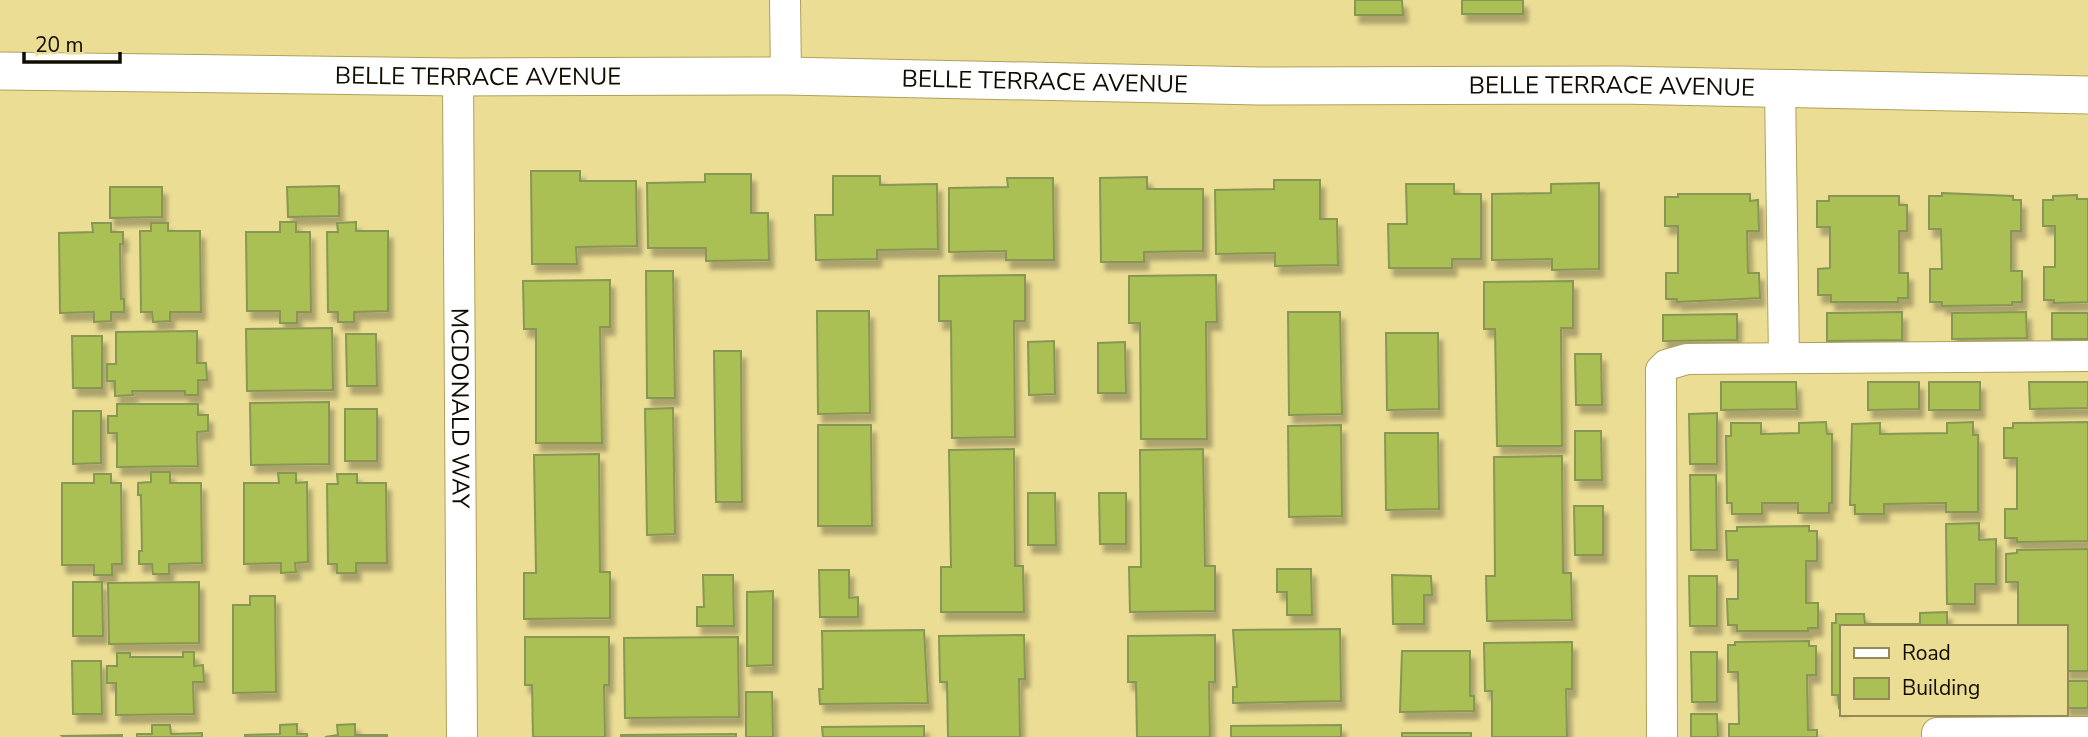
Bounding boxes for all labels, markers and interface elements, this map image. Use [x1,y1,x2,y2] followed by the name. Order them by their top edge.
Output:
[24,21,121,65] scale bar
[35,31,84,59] text: 20 m
[335,59,621,93] street label: BELLE TERRACE AVENUE
[901,62,1188,100] street label: BELLE TERRACE AVENUE
[1469,69,1755,104] street label: BELLE TERRACE AVENUE
[443,308,477,509] street label: MCDONALD WAY
[1840,625,2067,716] legend
[1902,639,1951,667] text: Road
[1902,674,1980,702] text: Building

